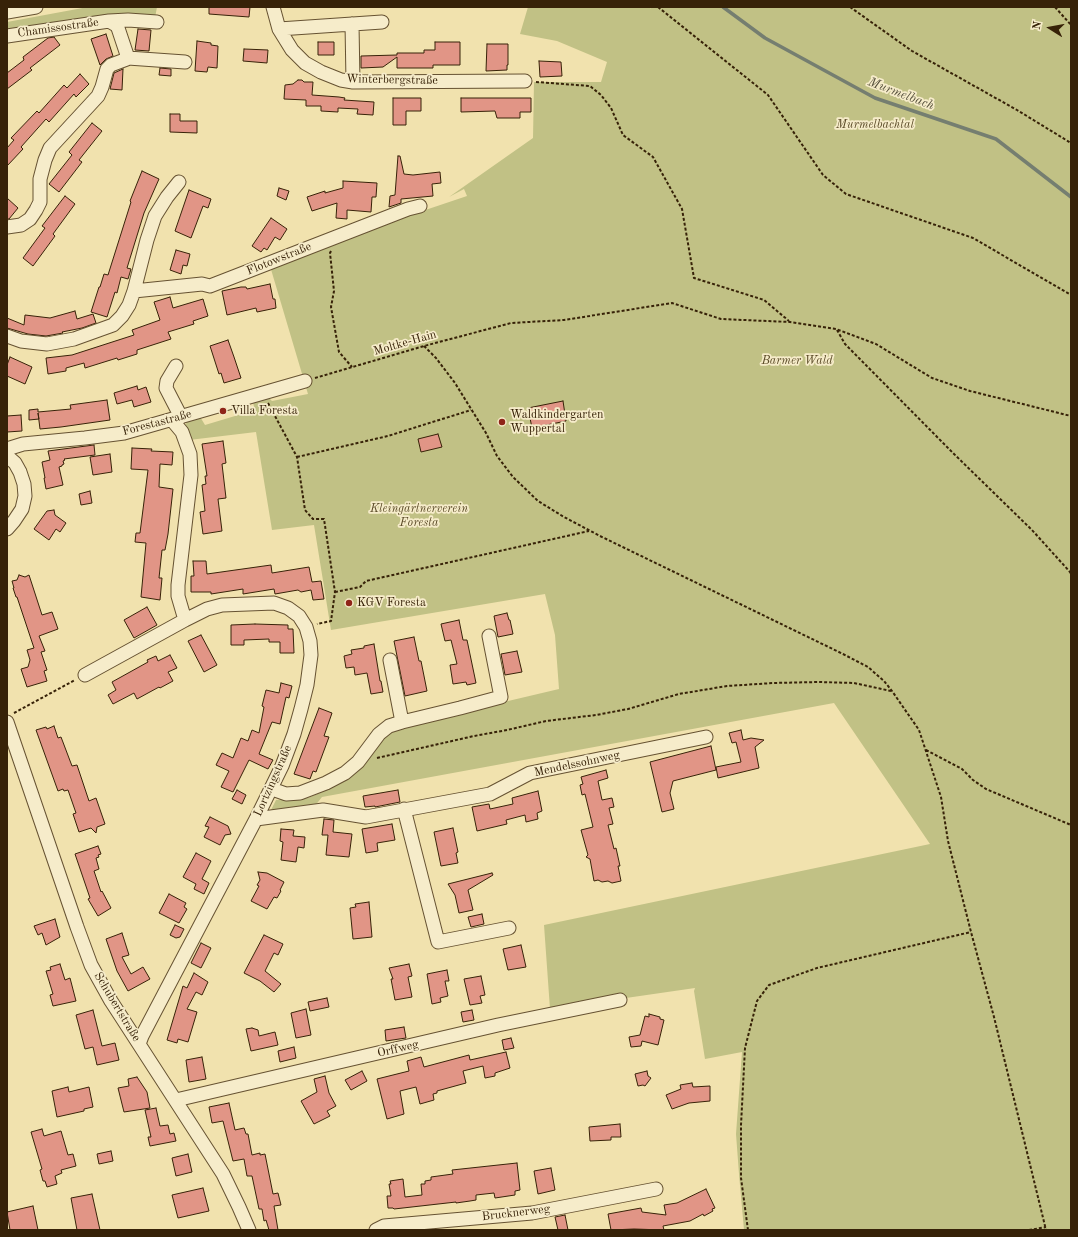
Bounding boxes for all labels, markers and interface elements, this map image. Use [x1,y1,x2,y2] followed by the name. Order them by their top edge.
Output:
[1030,8,1070,48] north arrow
[17,15,99,41] street label: Chamissostraße
[1032,20,1044,31] text: N
[346,72,438,88] street label: Winterbergstraße
[866,74,936,114] water label: Murmelbach
[836,118,914,132] park label: Murmelbachtal
[244,239,314,279] street label: Flotowstraße
[372,327,438,359] street label: Moltke-Hain
[761,354,833,368] park label: Barmer Wald
[231,404,298,418] place label: Villa Foresta
[218,406,228,416] marker: Villa Foresta
[121,407,193,439] street label: Forestastraße
[510,408,603,436] place label: Waldkindergarten Wuppertal
[497,417,507,427] marker: Waldkindergarten Wuppertal
[370,502,468,530] park label: Kleingärtnerverein Foresta
[357,596,426,610] place label: KGV Foresta
[344,598,354,608] marker: KGV Foresta
[251,743,295,819] street label: Lortzingstraße
[533,748,621,780] street label: Mendelssohnweg
[91,970,143,1044] street label: Schubertstraße
[376,1037,420,1061] street label: Orffweg
[481,1202,551,1224] street label: Brucknerweg

